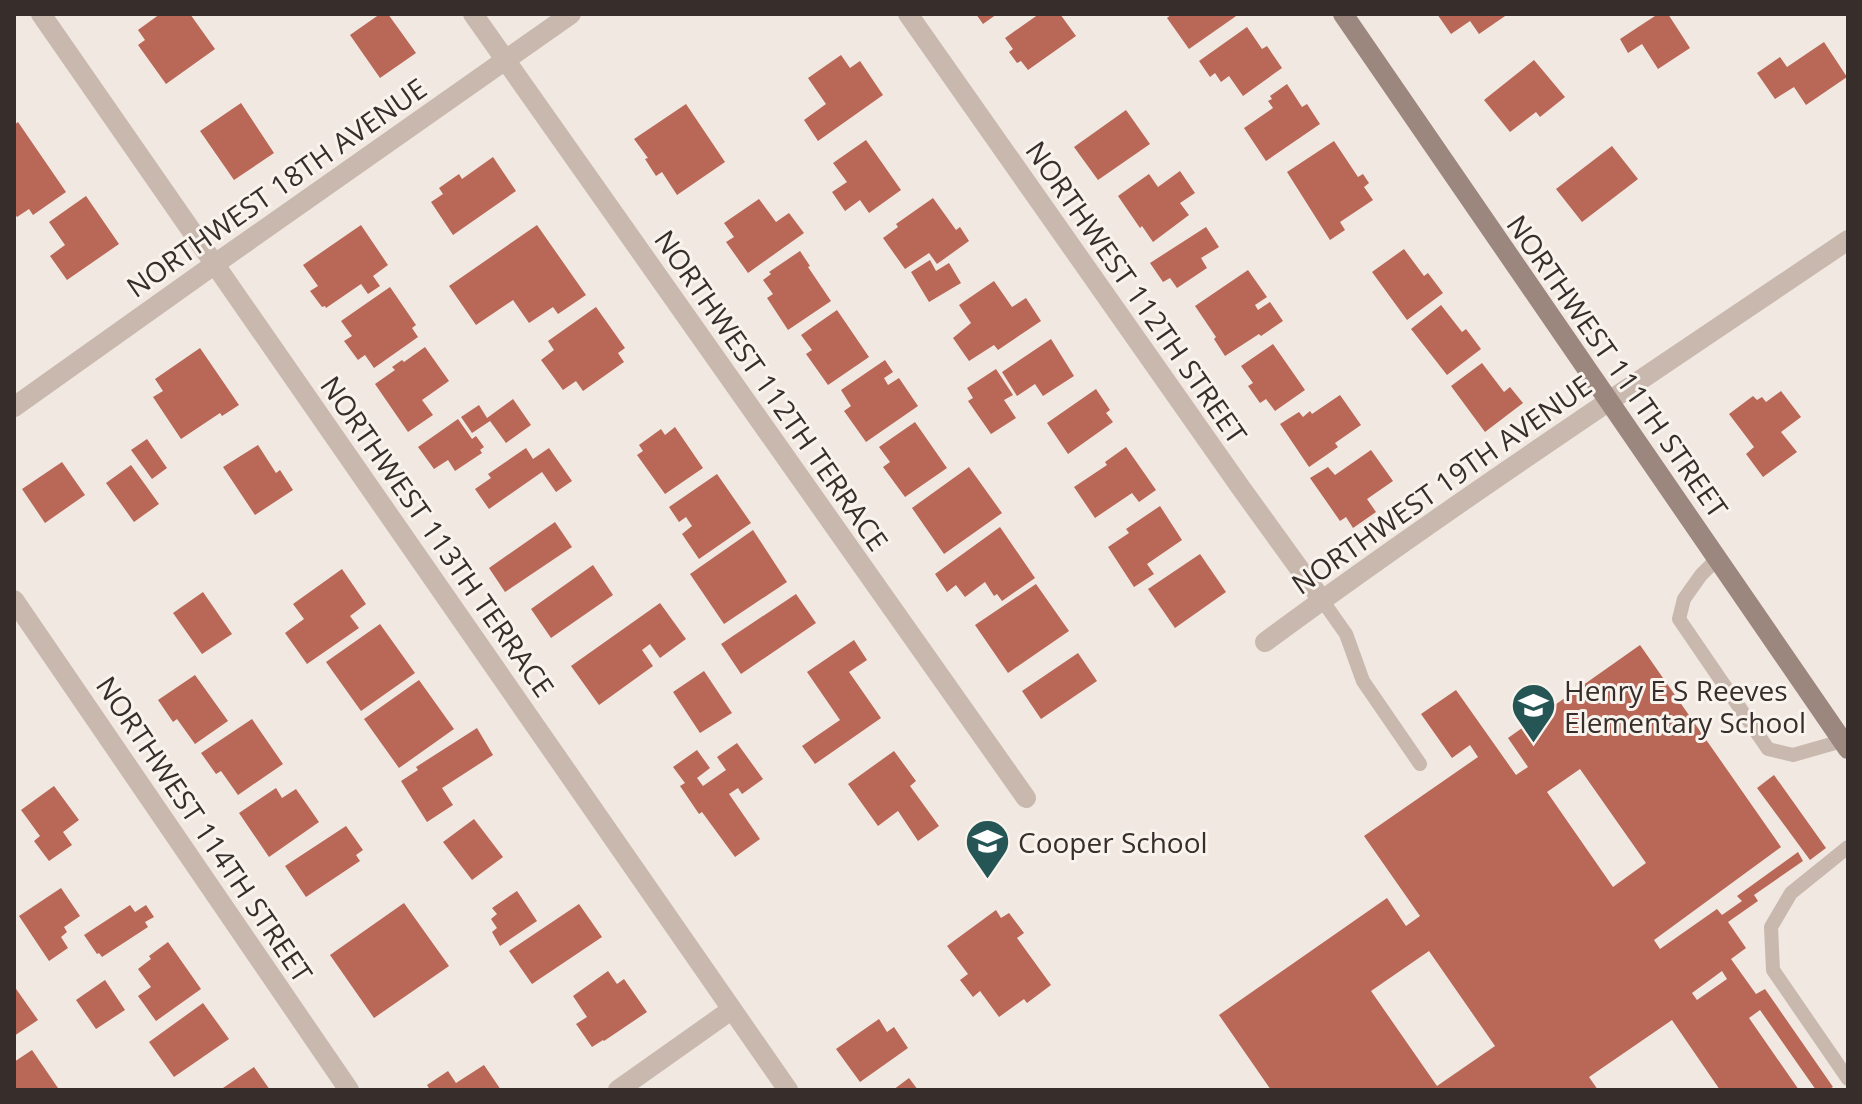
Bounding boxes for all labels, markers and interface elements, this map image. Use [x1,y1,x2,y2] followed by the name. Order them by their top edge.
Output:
[118,69,434,305] street label: NORTHWEST 18TH AVENUE
[1018,133,1257,451] street label: NORTHWEST 112TH STREET
[1499,207,1738,525] street label: NORTHWEST 111TH STREET
[646,222,898,558] street label: NORTHWEST 112TH TERRACE
[1283,366,1599,602] street label: NORTHWEST 19TH AVENUE
[312,368,564,704] street label: NORTHWEST 113TH TERRACE
[88,668,322,990] street label: NORTHWEST 114TH STREET
[1564,671,1806,741] place label: Henry E S Reeves Elementary School
[1509,682,1557,745] school or university icon: Henry E S Reeves Elementary School
[963,818,1011,881] school or university icon: Cooper School
[1018,823,1208,861] place label: Cooper School

